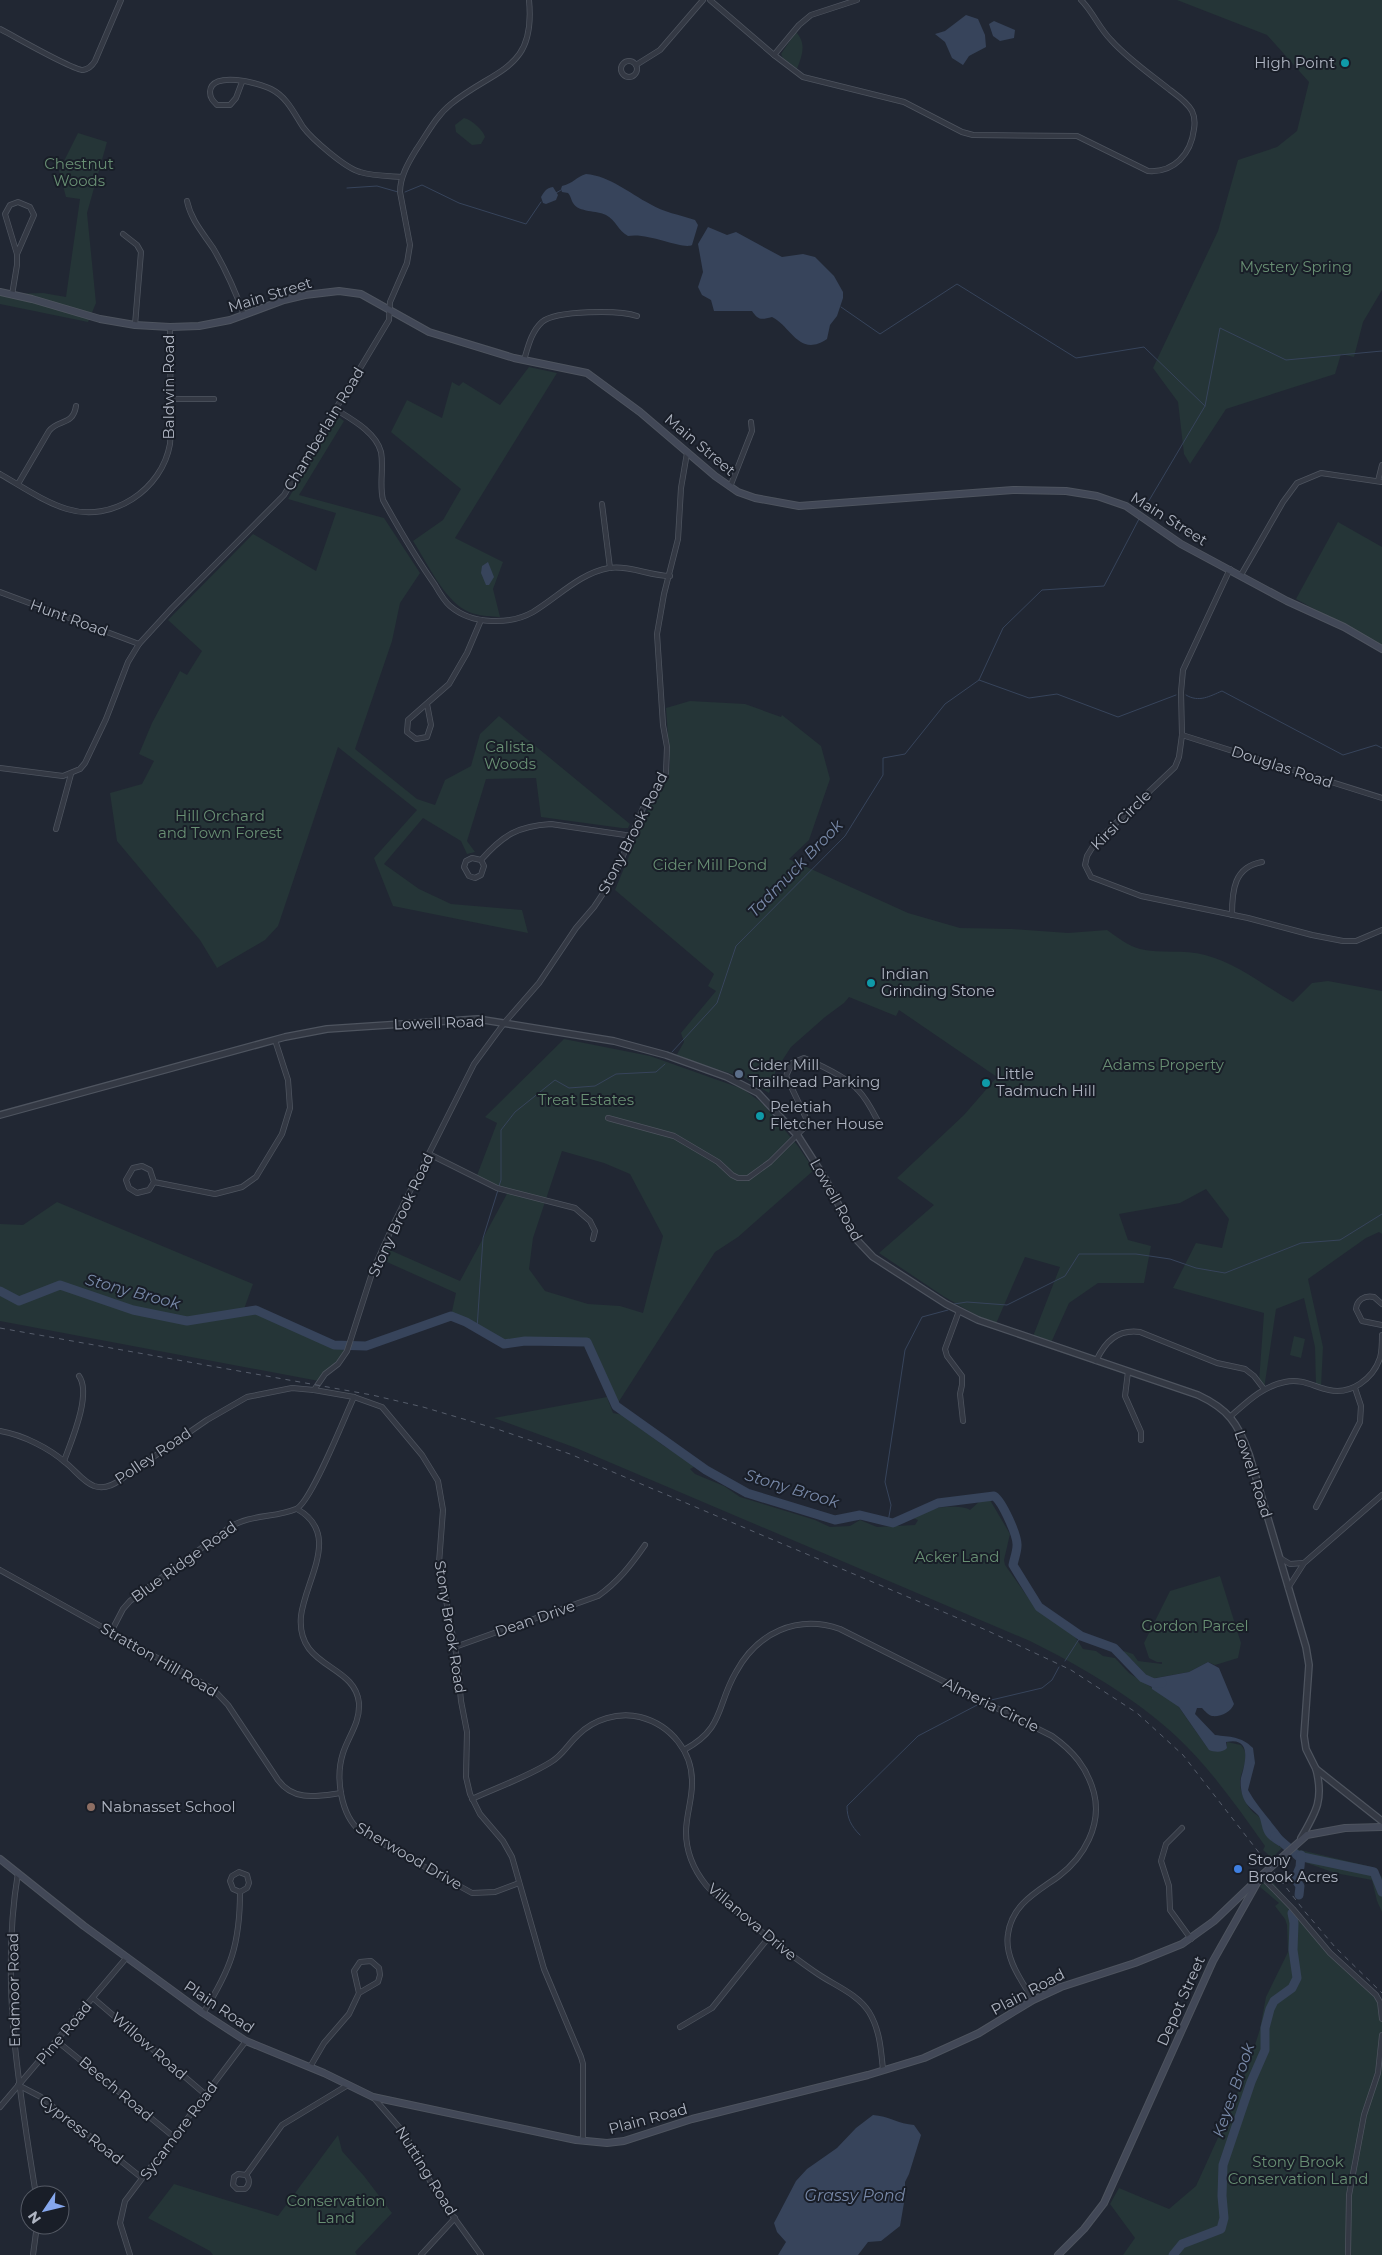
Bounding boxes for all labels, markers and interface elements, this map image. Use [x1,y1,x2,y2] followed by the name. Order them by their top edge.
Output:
[1254,53,1335,72] place label: High Point
[1339,57,1351,69] marker: High Point
[44,154,114,190] park label: Chestnut Woods
[1240,257,1352,276] park label: Mystery Spring
[226,273,314,316] street label: Main Street
[159,335,178,439] street label: Baldwin Road
[279,363,368,494] street label: Chamberlain Road
[661,409,740,480] street label: Main Street
[1127,488,1211,550] street label: Main Street
[28,595,111,640] street label: Hunt Road
[484,737,536,773] park label: Calista Woods
[1229,741,1335,792] street label: Douglas Road
[594,769,672,897] street label: Stony Brook Road
[1086,785,1155,854] street label: Kirsi Circle
[158,806,282,842] park label: Hill Orchard and Town Forest
[744,815,848,921] water label: Tadmuck Brook
[653,855,767,874] park label: Cider Mill Pond
[881,964,995,1000] place label: Indian Grinding Stone
[865,977,877,989] marker: Indian Grinding Stone
[393,1011,485,1034] street label: Lowell Road
[749,1055,880,1091] place label: Cider Mill Trailhead Parking
[1102,1055,1225,1074] park label: Adams Property
[996,1064,1096,1100] place label: Little Tadmuch Hill
[733,1068,745,1080] marker: Cider Mill Trailhead Parking
[980,1077,992,1089] marker: Little Tadmuch Hill
[538,1090,634,1109] park label: Treat Estates
[770,1097,884,1133] place label: Peletiah Fletcher House
[754,1110,766,1122] marker: Peletiah Fletcher House
[364,1150,438,1280] street label: Stony Brook Road
[806,1155,867,1244] street label: Lowell Road
[83,1270,184,1314] water label: Stony Brook
[111,1423,195,1488] street label: Polley Road
[1230,1428,1277,1520] street label: Lowell Road
[743,1465,843,1512] water label: Stony Brook
[127,1517,240,1606] street label: Blue Ridge Road
[915,1547,999,1566] park label: Acker Land
[431,1559,470,1695] street label: Stony Brook Road
[492,1596,577,1641] street label: Dean Drive
[1141,1616,1249,1635] park label: Gordon Parcel
[97,1618,221,1701] street label: Stratton Hill Road
[940,1673,1042,1736] street label: Almeria Circle
[101,1797,235,1816] place label: Nabnasset School
[85,1801,97,1813] marker: Nabnasset School
[353,1817,466,1894] street label: Sherwood Drive
[1248,1850,1338,1886] place label: Stony Brook Acres
[1232,1863,1244,1875] marker: Stony Brook Acres
[704,1879,801,1964] street label: Villanova Drive
[3,1933,24,2047] street label: Endmoor Road
[1152,1953,1209,2049] street label: Depot Street
[988,1964,1068,2019] street label: Plain Road
[180,1976,258,2037] street label: Plain Road
[32,1997,96,2068] street label: Pine Road
[108,2008,191,2084] street label: Willow Road
[1208,2039,1259,2140] water label: Keyes Brook
[75,2052,157,2125] street label: Beech Road
[136,2078,222,2183] street label: Sycamore Road
[35,2091,127,2168] street label: Cypress Road
[606,2099,689,2138] street label: Plain Road
[391,2123,461,2219] street label: Nutting Road
[1228,2152,1368,2188] park label: Stony Brook Conservation Land
[20,2185,70,2235] north arrow
[805,2186,906,2205] water label: Grassy Pond
[287,2191,385,2227] park label: Conservation Land
[24,2208,45,2227] text: N

